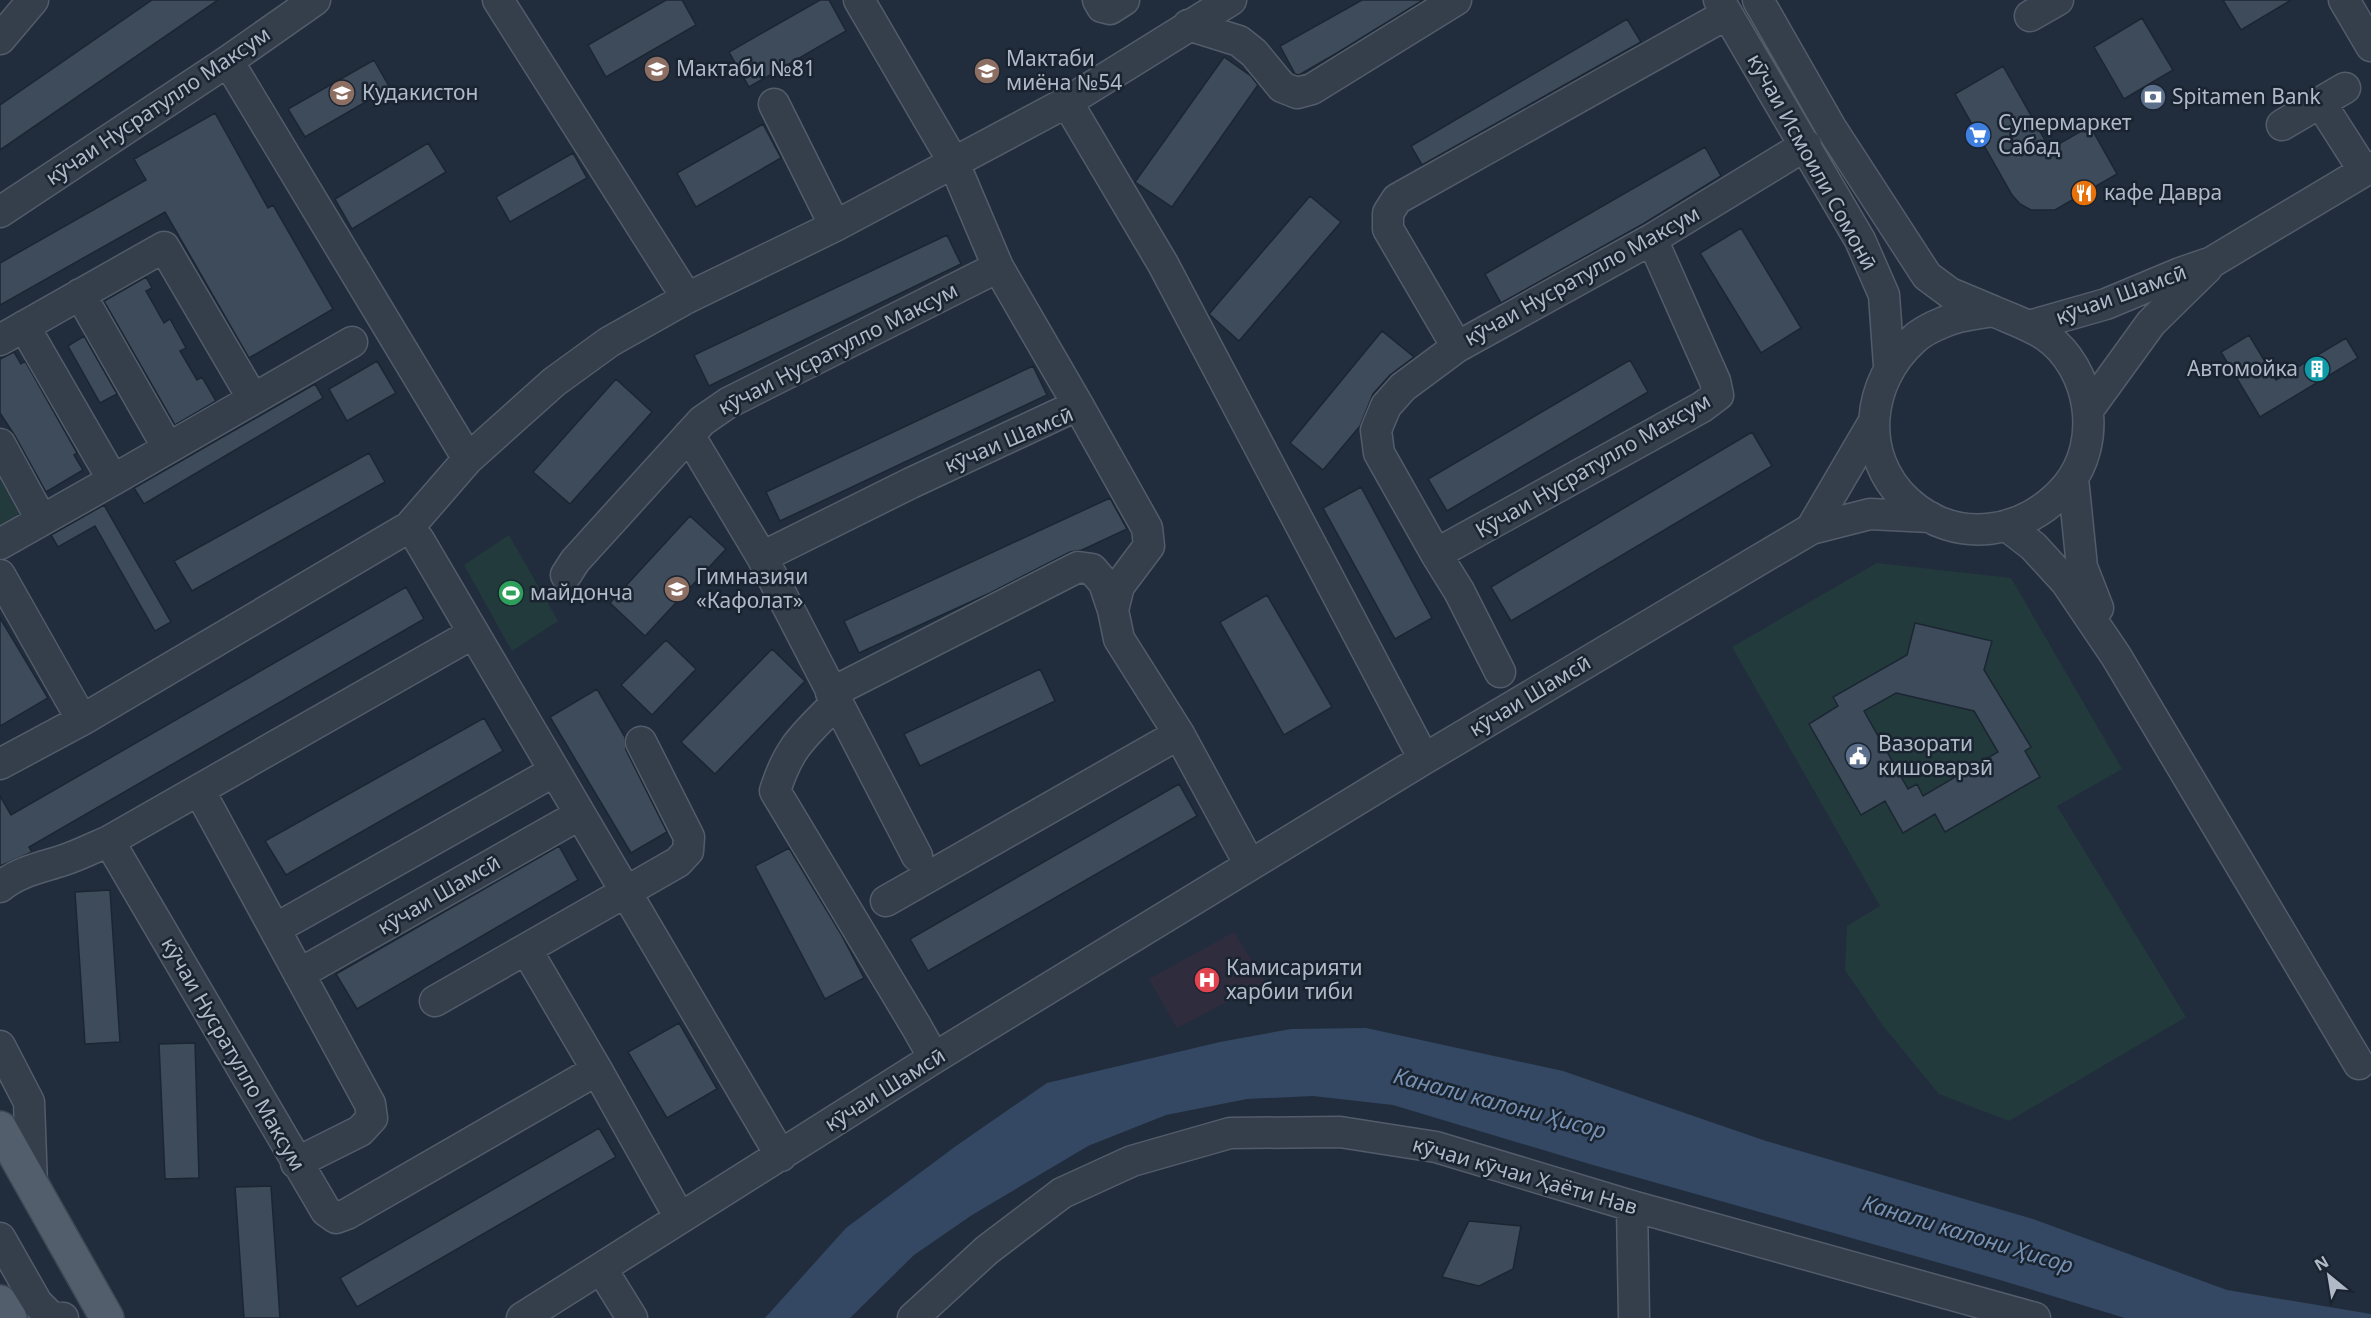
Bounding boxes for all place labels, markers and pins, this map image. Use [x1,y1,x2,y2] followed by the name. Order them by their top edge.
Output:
[1006,44,1122,96] place label: Мактаби миёна №54
[642,54,672,84] school or university icon: Мактаби №81
[676,54,816,82] place label: Мактаби №81
[972,56,1002,86] school or university icon: Мактаби миёна №54
[327,78,357,108] school or university icon: Кудакистон
[362,78,478,106] place label: Кудакистон
[2138,82,2168,112] bank icon: Spitamen Bank
[2172,82,2322,110] place label: Spitamen Bank
[1998,108,2132,160] place label: Супермаркет Сабад
[1963,120,1993,150] supermarket icon: Супермаркет Сабад
[2069,178,2099,208] restaurant icon: кафе Давра
[2104,178,2222,206] place label: кафе Давра
[2187,354,2298,382] place label: Автомойка
[2302,354,2332,384] building icon: Автомойка
[696,562,808,614] place label: Гимназияи «Кафолат»
[662,574,692,604] school or university icon: Гимназияи «Кафолат»
[496,578,526,608] sports icon: майдонча
[530,578,633,606] place label: майдонча
[1878,729,1993,781] place label: Вазорати кишоварзӣ
[1843,741,1873,771] public building icon: Вазорати кишоварзӣ
[1226,953,1363,1005] place label: Камисарияти харбии тиби
[1192,965,1222,995] hospital icon: Камисарияти харбии тиби

